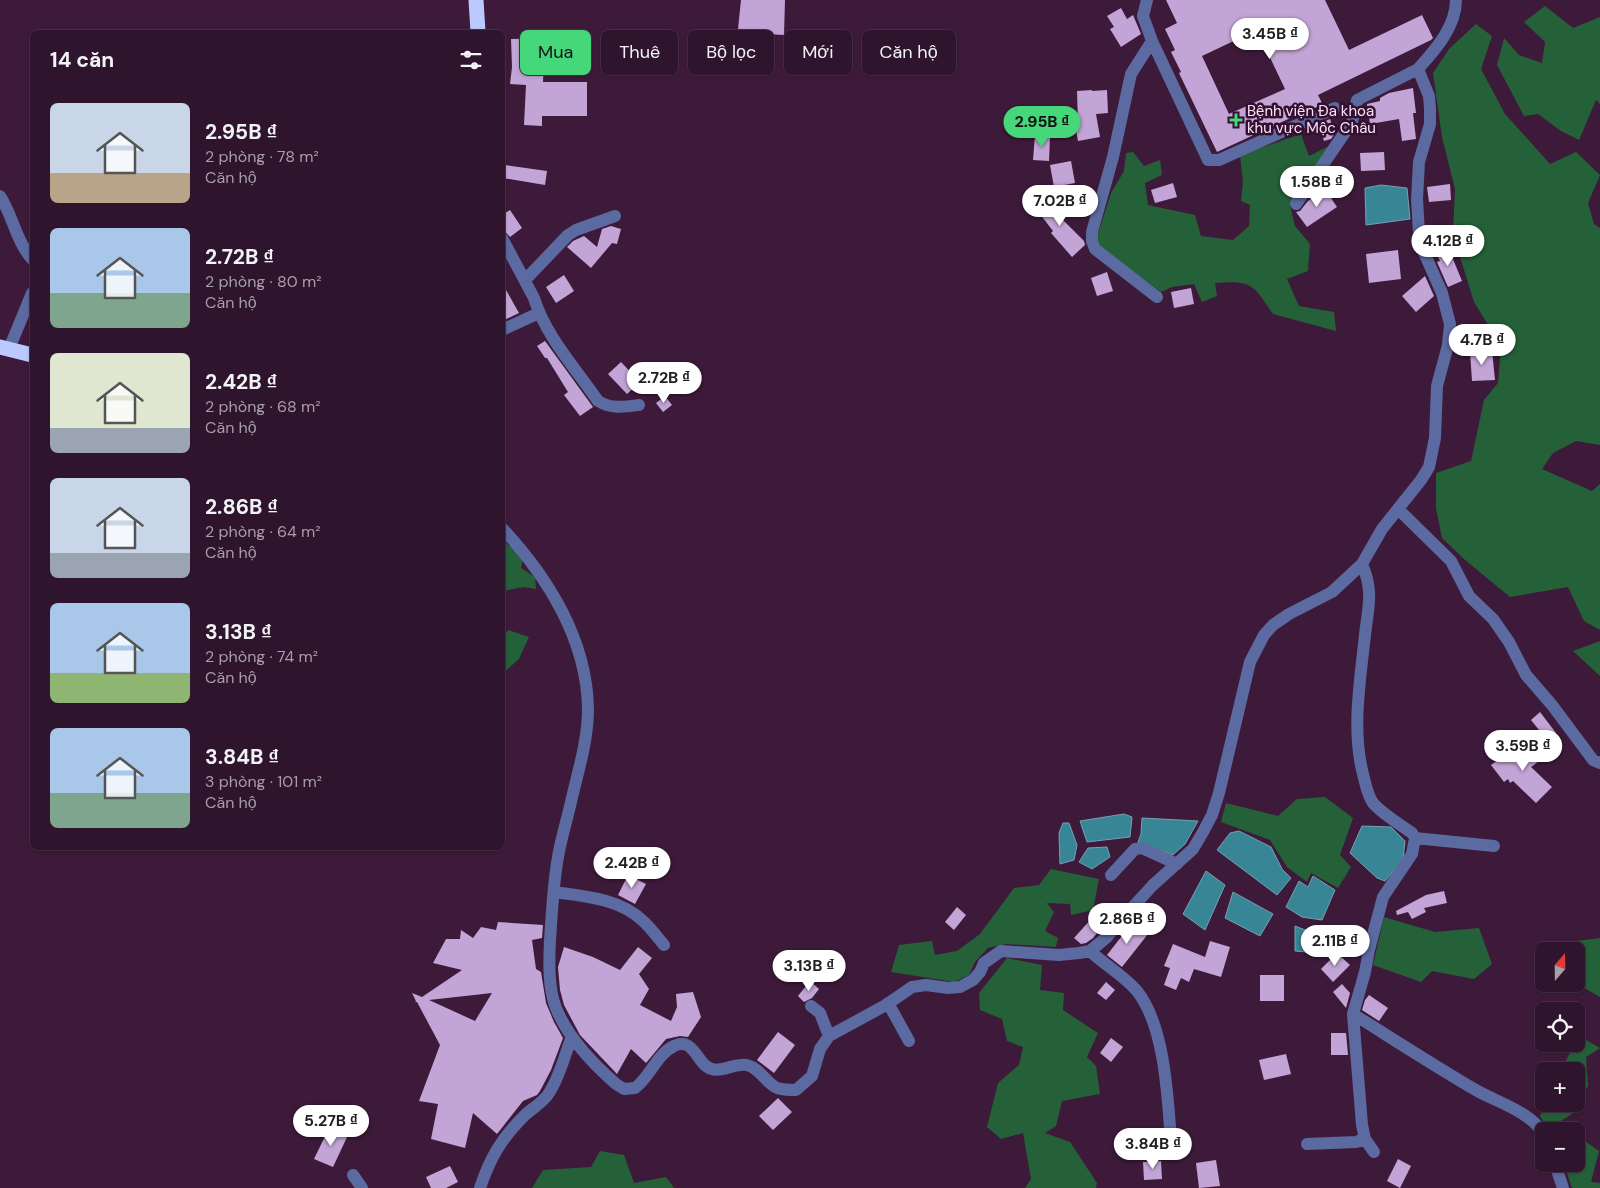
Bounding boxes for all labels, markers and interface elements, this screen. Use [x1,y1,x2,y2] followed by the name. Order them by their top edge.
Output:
[1224,18,1316,60] pin: 3.45B ₫
[1242,23,1298,44] text: 3.45B ₫
[520,30,591,75] chip: Mua
[601,30,678,75] chip: Thuê
[688,30,774,75] chip: Bộ lọc
[784,30,852,75] chip: Mới
[862,30,956,75] chip: Căn hộ
[50,46,114,74] text: 14 căn
[457,46,485,74] icon: filters
[1247,101,1376,138] place label: Bệnh viện Đa khoa khu vực Mộc Châu
[996,106,1088,148] pin: 2.95B ₫
[1014,111,1070,132] text: 2.95B ₫
[1229,113,1243,127] marker: Bệnh viện Đa khoa khu vực Mộc Châu
[205,118,277,146] text: 2.95B ₫
[90,123,150,183] icon: home
[205,146,319,167] text: 2 phòng · 78 m²
[1271,166,1363,208] pin: 1.58B ₫
[205,167,257,188] text: Căn hộ
[1291,171,1343,192] text: 1.58B ₫
[1014,184,1106,227] pin: 7.02B ₫
[1033,190,1087,211] text: 7.02B ₫
[1402,224,1494,267] pin: 4.12B ₫
[1422,230,1474,251] text: 4.12B ₫
[205,243,274,271] text: 2.72B ₫
[90,248,150,308] icon: home
[205,271,321,292] text: 2 phòng · 80 m²
[205,292,257,313] text: Căn hộ
[1441,324,1523,366] pin: 4.7B ₫
[1460,329,1504,350] text: 4.7B ₫
[618,362,710,404] pin: 2.72B ₫
[638,367,690,388] text: 2.72B ₫
[205,368,277,396] text: 2.42B ₫
[90,373,150,433] icon: home
[205,396,321,417] text: 2 phòng · 68 m²
[205,417,257,438] text: Căn hộ
[205,493,278,521] text: 2.86B ₫
[90,498,150,558] icon: home
[205,521,321,542] text: 2 phòng · 64 m²
[205,542,257,563] text: Căn hộ
[205,618,272,646] text: 3.13B ₫
[90,623,150,683] icon: home
[205,646,318,667] text: 2 phòng · 74 m²
[205,667,257,688] text: Căn hộ
[1477,730,1569,772] pin: 3.59B ₫
[1495,735,1551,756] text: 3.59B ₫
[205,743,279,771] text: 3.84B ₫
[90,748,150,808] icon: home
[205,771,322,792] text: 3 phòng · 101 m²
[205,792,257,813] text: Căn hộ
[586,846,678,889] pin: 2.42B ₫
[604,852,660,873] text: 2.42B ₫
[1081,902,1173,945] pin: 2.86B ₫
[1099,908,1155,929] text: 2.86B ₫
[1289,924,1381,967] pin: 2.11B ₫
[1312,930,1358,951] text: 2.11B ₫
[1535,942,1585,992] north arrow
[1535,942,1585,1172] map controls
[763,950,855,992] pin: 3.13B ₫
[784,955,834,976] text: 3.13B ₫
[1535,1002,1585,1052] button: locate
[1535,1062,1585,1112] button: +
[285,1104,377,1147] pin: 5.27B ₫
[304,1110,358,1131] text: 5.27B ₫
[1535,1122,1585,1172] button: −
[1107,1128,1199,1170] pin: 3.84B ₫
[1125,1133,1181,1154] text: 3.84B ₫

